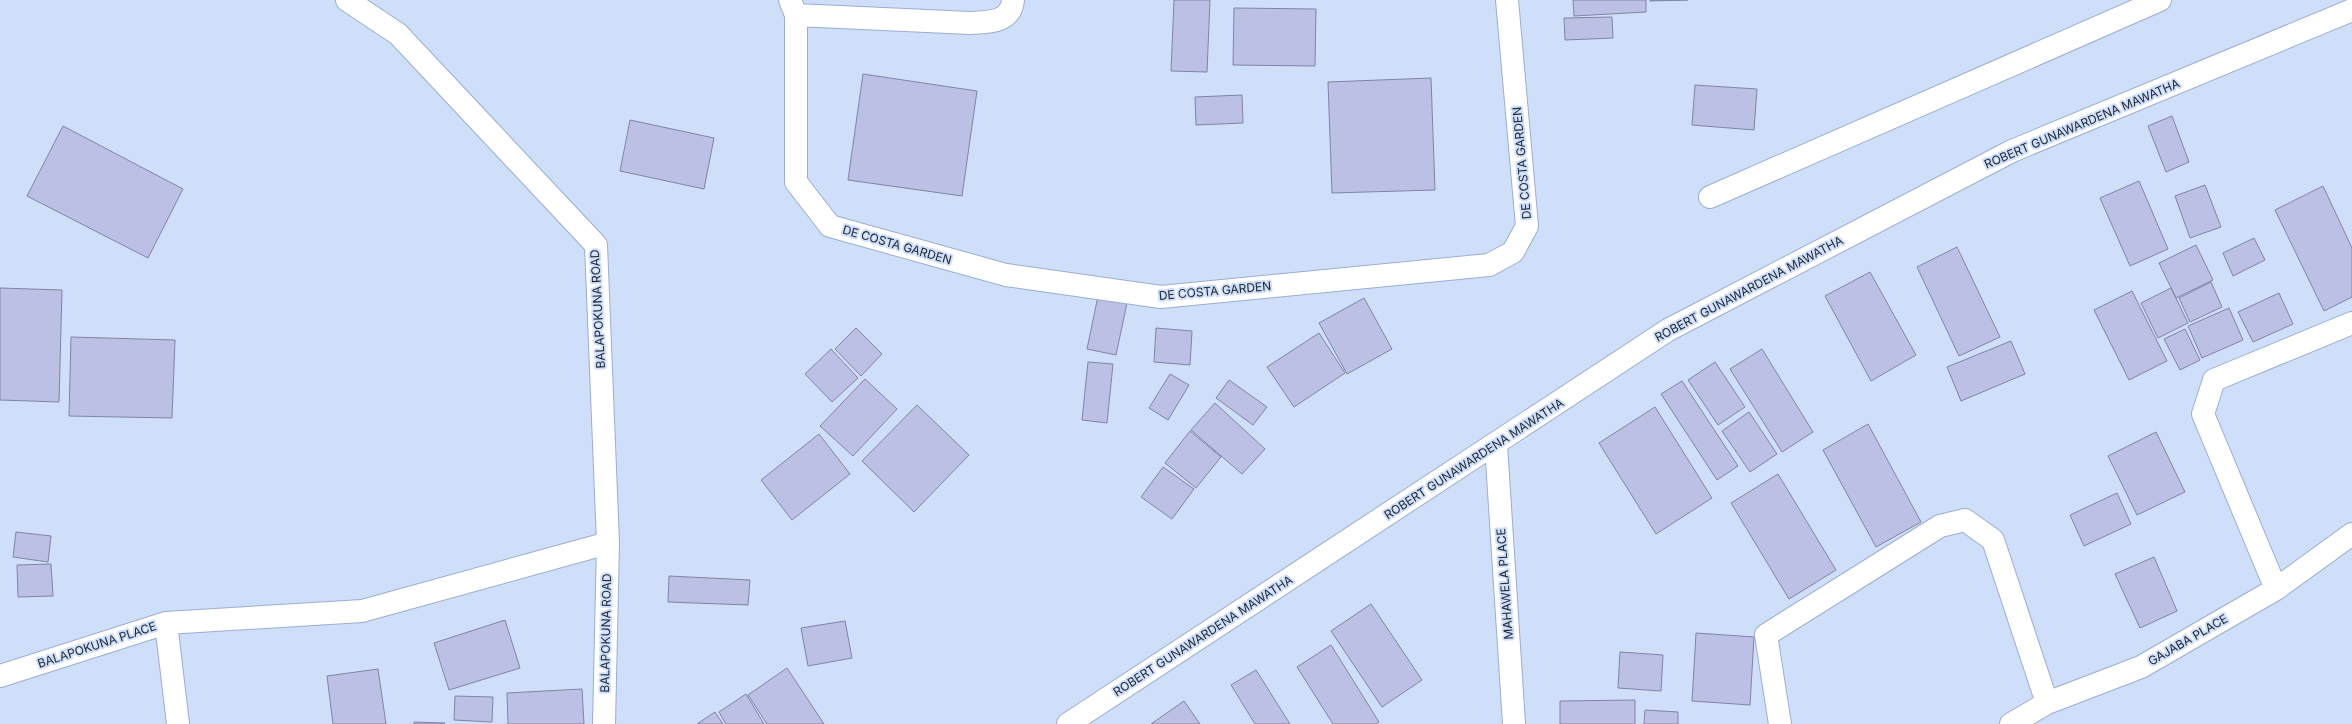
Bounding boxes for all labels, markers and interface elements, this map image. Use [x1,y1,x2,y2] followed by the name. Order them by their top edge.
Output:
[1982,75,2182,172] street label: ROBERT GUNAWARDENA MAWATHA
[1509,106,1534,220] street label: DE COSTA GARDEN
[841,222,953,267] street label: DE COSTA GARDEN
[1652,232,1845,345] street label: ROBERT GUNAWARDENA MAWATHA
[587,249,608,369] street label: BALAPOKUNA ROAD
[1158,278,1272,303] street label: DE COSTA GARDEN
[1381,395,1566,522] street label: ROBERT GUNAWARDENA MAWATHA
[1493,528,1516,640] street label: MAHAWELA PLACE
[1110,572,1295,699] street label: ROBERT GUNAWARDENA MAWATHA
[597,573,614,693] street label: BALAPOKUNA ROAD
[2145,611,2230,668] street label: GAJABA PLACE
[36,618,158,671] street label: BALAPOKUNA PLACE

